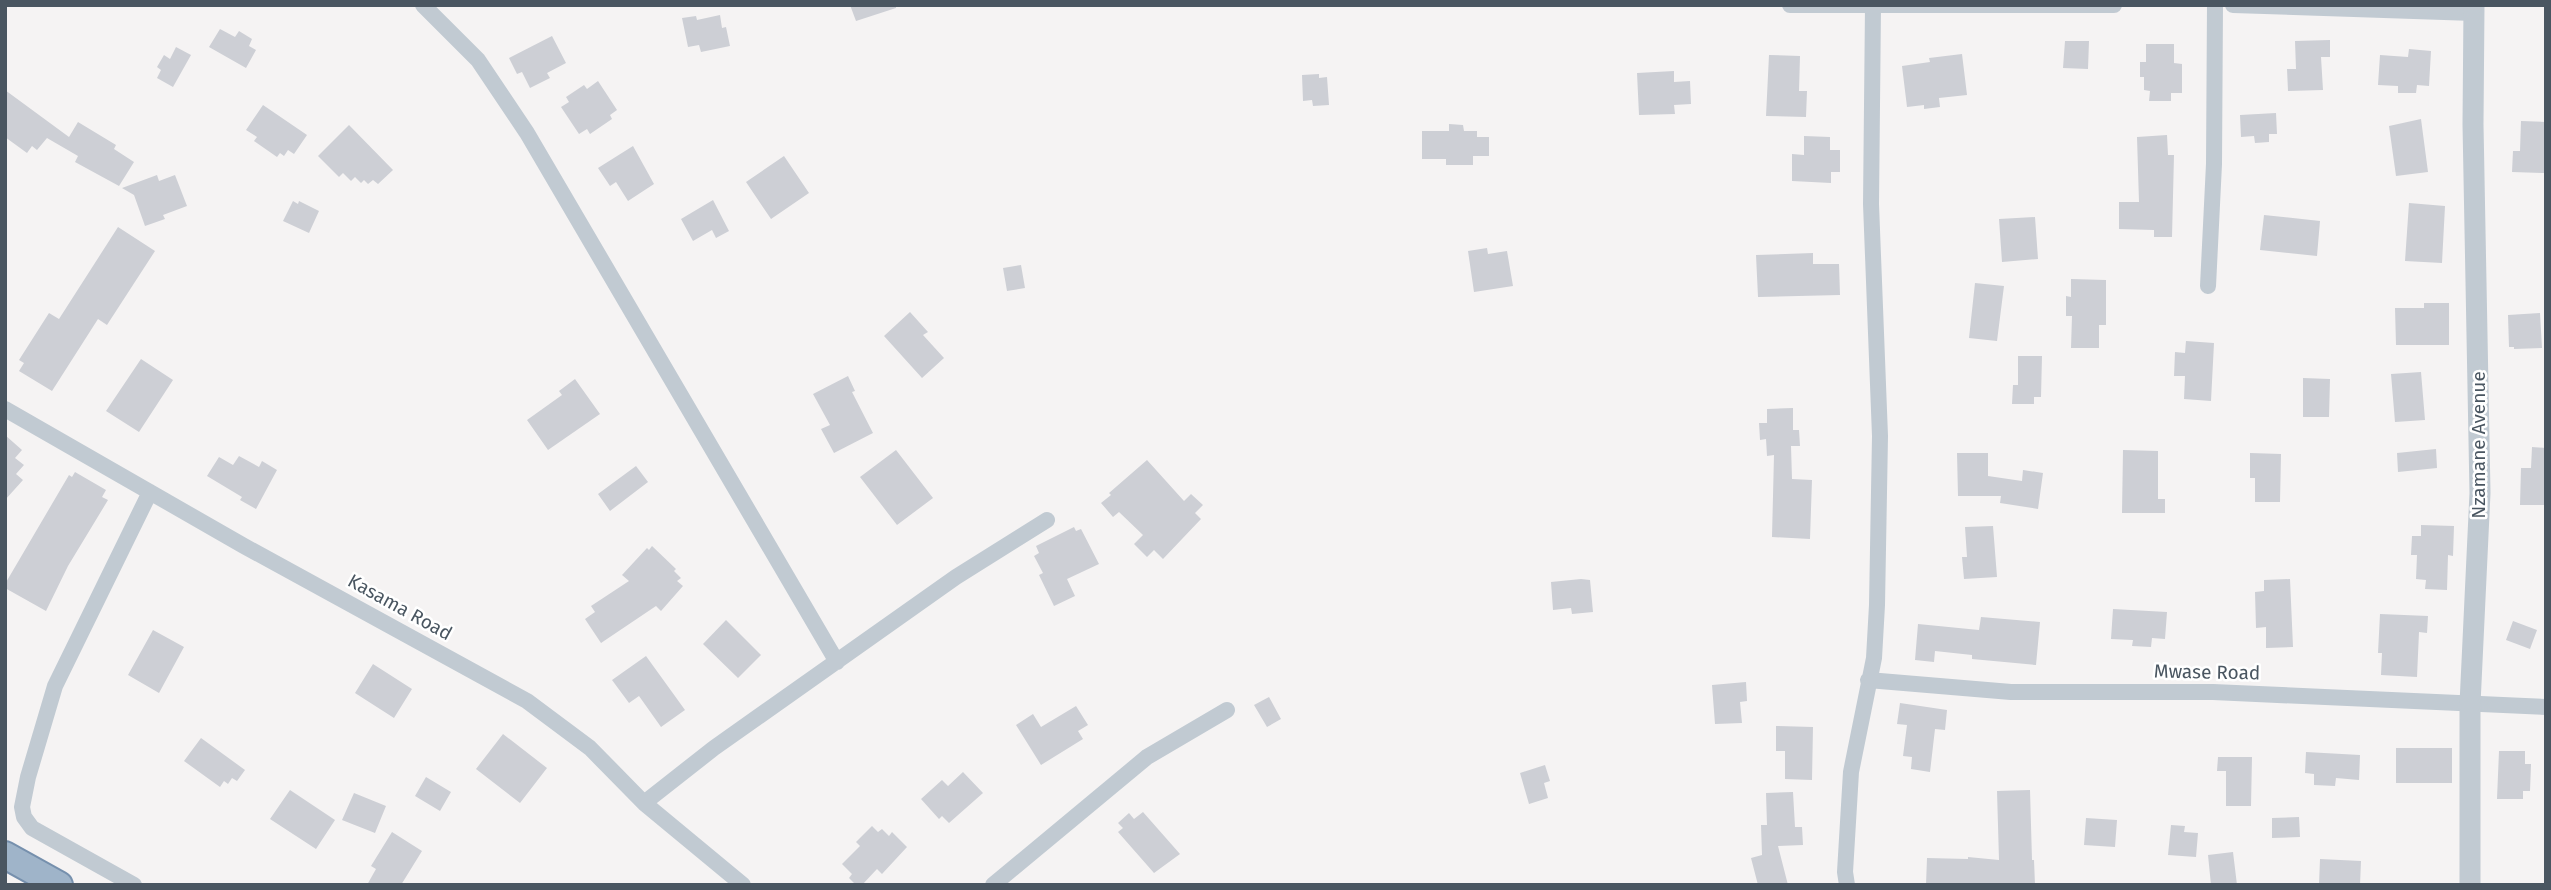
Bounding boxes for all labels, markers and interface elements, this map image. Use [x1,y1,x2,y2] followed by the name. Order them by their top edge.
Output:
[2467,371,2490,519] street label: Nzamane Avenue
[344,569,456,645] street label: Kasama Road
[2154,660,2260,684] street label: Mwase Road

